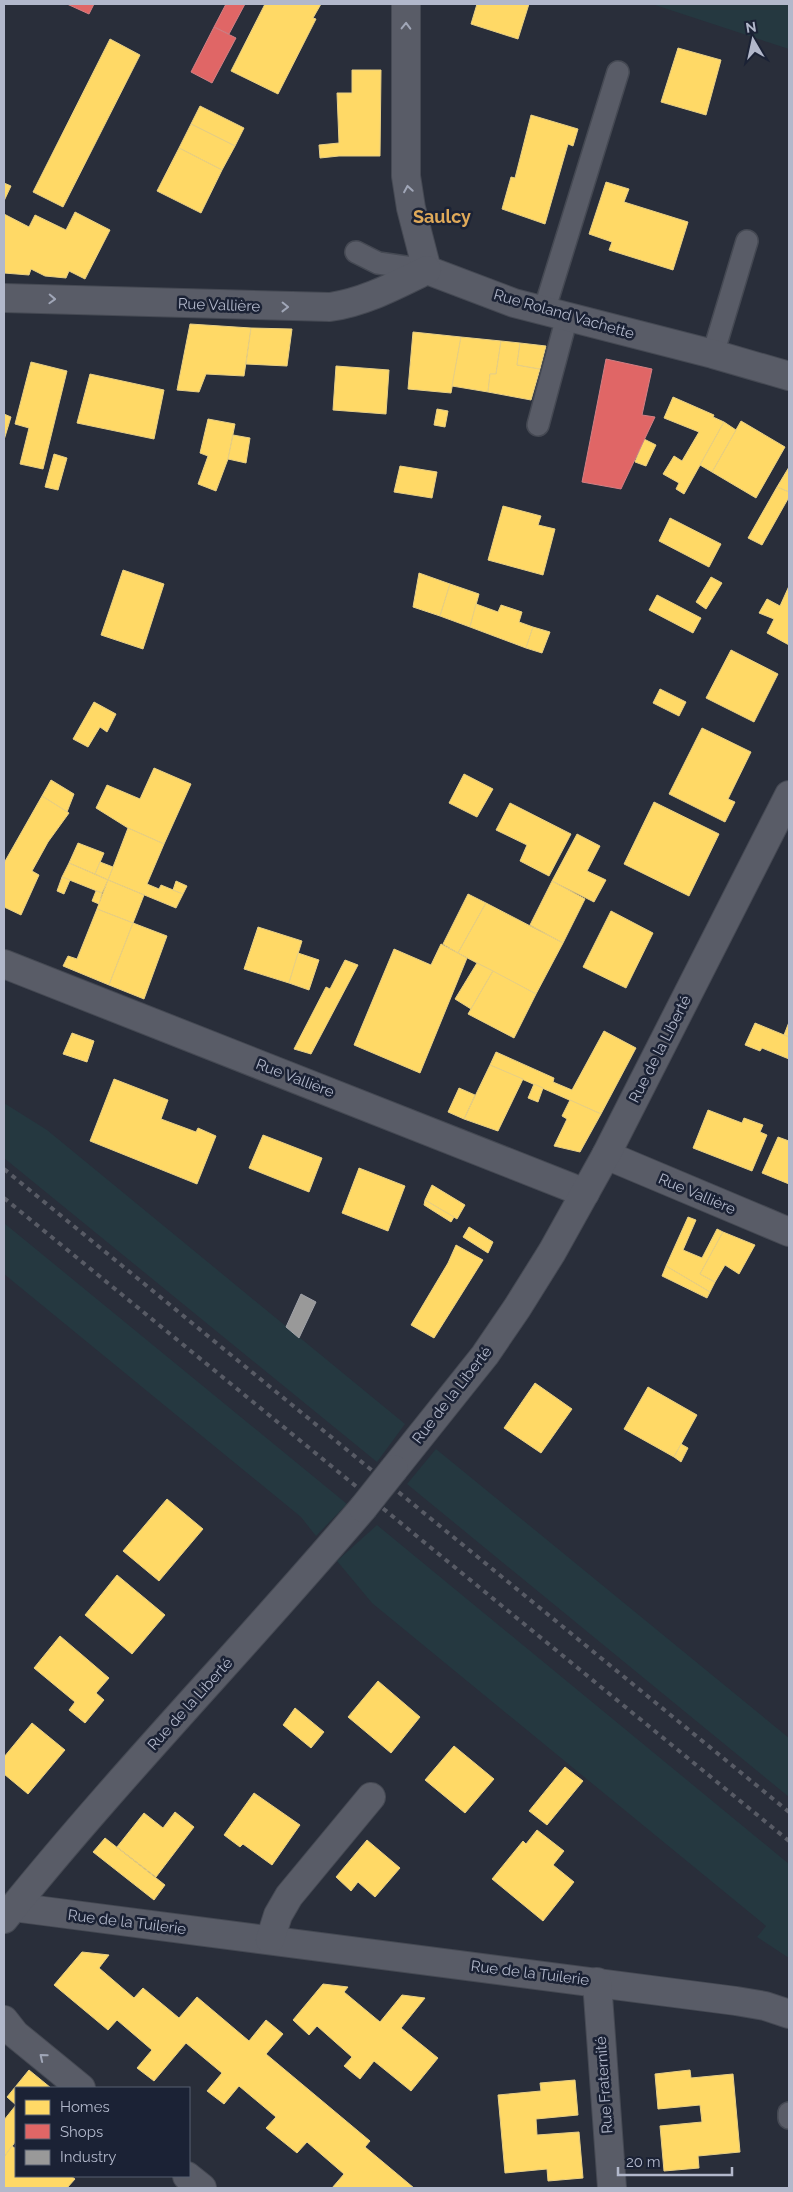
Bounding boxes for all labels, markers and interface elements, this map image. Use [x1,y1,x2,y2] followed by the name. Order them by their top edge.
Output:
[728,15,778,65] north arrow
[744,18,757,36] text: N
[401,22,411,30] one-way arrow
[404,184,414,193] one-way arrow
[413,206,471,227] district label: Saulcy
[492,285,637,343] street label: Rue Roland Vachette
[49,294,57,305] one-way arrow
[178,295,261,315] street label: Rue Vallière
[282,302,289,312] one-way arrow
[625,992,695,1106] street label: Rue de la Liberté
[253,1055,337,1101] street label: Rue Vallière
[656,1170,739,1218] street label: Rue Vallière
[408,1343,496,1447] street label: Rue de la Liberté
[144,1654,236,1754] street label: Rue de la Liberté
[67,1906,187,1938] street label: Rue de la Tuilerie
[470,1957,590,1989] street label: Rue de la Tuilerie
[592,2036,616,2134] street label: Rue Fraternité
[40,2055,49,2063] one-way arrow
[15,2087,190,2177] legend
[60,2098,110,2116] text: Homes
[60,2123,103,2141] text: Shops
[618,2144,732,2176] scale bar
[60,2148,116,2166] text: Industry
[626,2153,661,2171] text: 20 m

